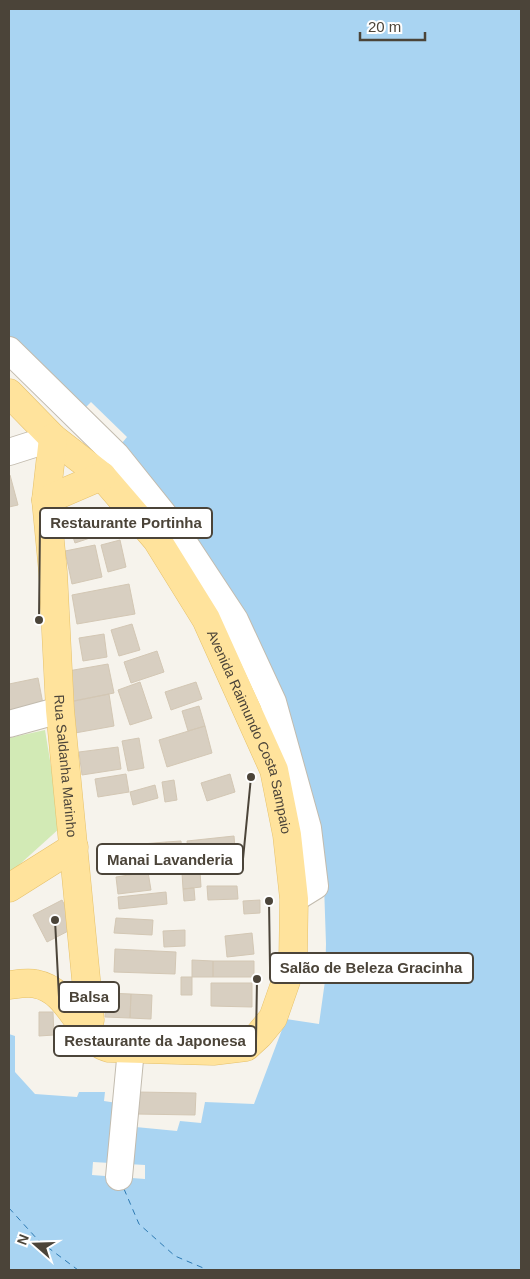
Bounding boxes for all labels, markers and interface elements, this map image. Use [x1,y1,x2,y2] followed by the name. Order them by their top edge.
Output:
[360,10,425,42] scale bar
[368,18,401,35] text: 20 m
[40,508,212,538] callout: Restaurante Portinha
[50,514,203,531] text: Restaurante Portinha
[204,627,295,836] street label: Avenida Raimundo Costa Sampaio
[51,694,80,838] street label: Rua Saldanha Marinho
[97,844,243,874] callout: Manai Lavanderia
[107,851,234,868] text: Manai Lavanderia
[270,953,473,983] callout: Salão de Beleza Gracinha
[280,959,463,976] text: Salão de Beleza Gracinha
[59,982,119,1012] callout: Balsa
[69,988,110,1005] text: Balsa
[54,1026,256,1056] callout: Restaurante da Japonesa
[64,1032,247,1049] text: Restaurante da Japonesa
[10,1219,60,1269] north arrow
[14,1232,32,1247] text: N

